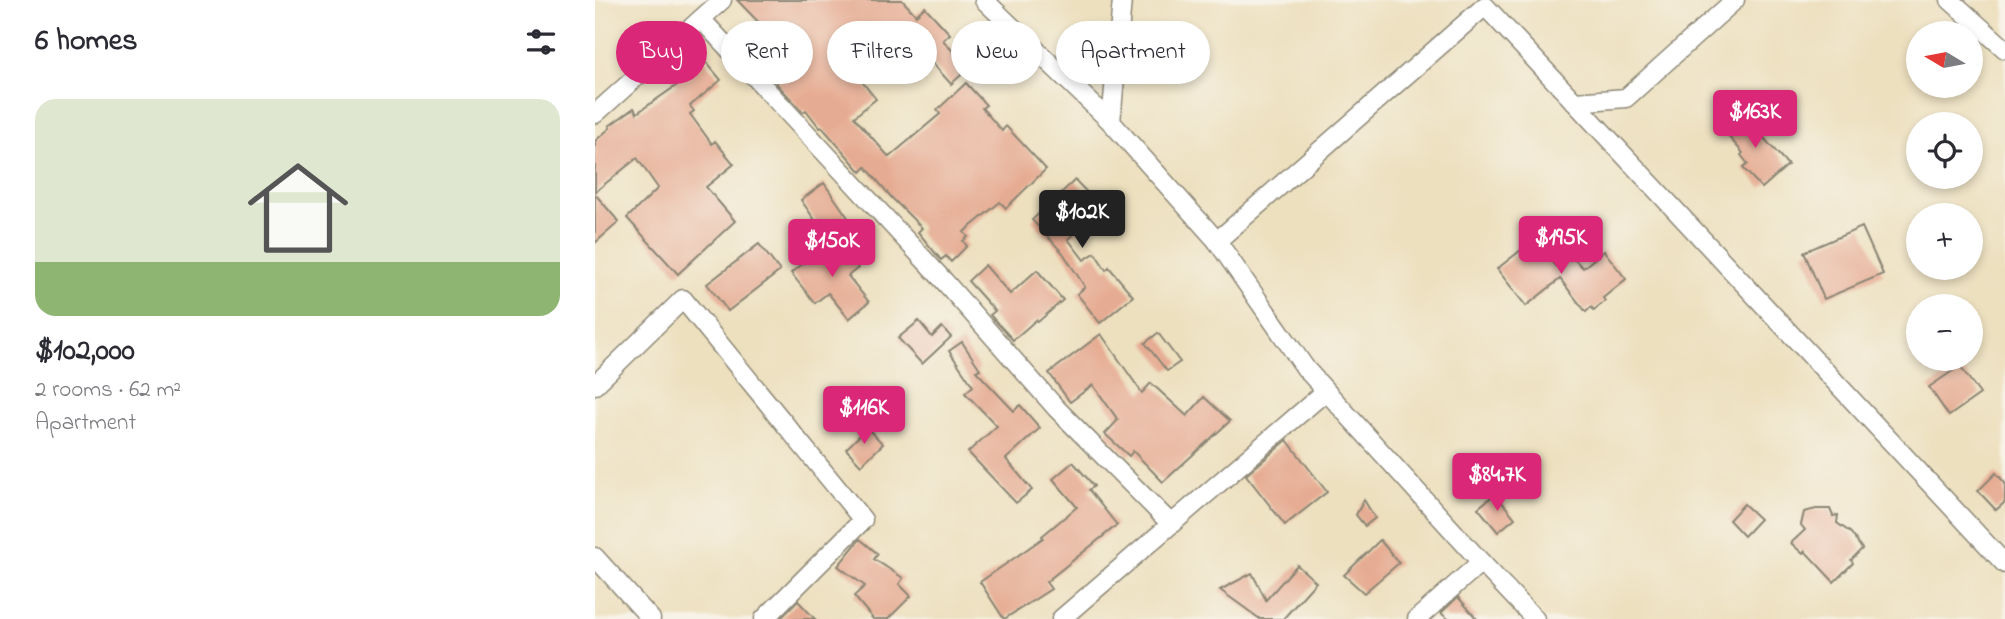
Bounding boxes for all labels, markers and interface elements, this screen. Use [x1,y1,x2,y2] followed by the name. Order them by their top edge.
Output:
[35,20,138,64] text: 6 homes
[616,21,707,84] chip: Buy
[721,21,813,84] chip: Rent
[827,21,937,84] chip: Filters
[951,21,1042,84] chip: New
[1056,21,1210,84] chip: Apartment
[1906,21,1983,98] north arrow
[1906,21,1983,371] map controls
[522,23,560,61] icon: filters
[1706,90,1804,150] pin: $163K
[1729,96,1781,129] text: $163K
[1906,112,1983,189] button: locate
[235,145,361,271] icon: home
[1033,190,1131,250] pin: $102K
[1055,196,1109,229] text: $102K
[1906,203,1983,280] button: +
[1512,216,1610,276] pin: $195K
[783,219,881,279] pin: $150K
[1535,222,1587,255] text: $195K
[804,225,860,258] text: $150K
[1906,294,1983,371] button: −
[35,330,135,374] text: $102,000
[35,374,181,407] text: 2 rooms · 62 m²
[815,386,913,446] pin: $116K
[839,392,889,425] text: $116K
[35,407,136,440] text: Apartment
[1440,454,1554,513] pin: $84.7K
[1468,459,1526,492] text: $84.7K

